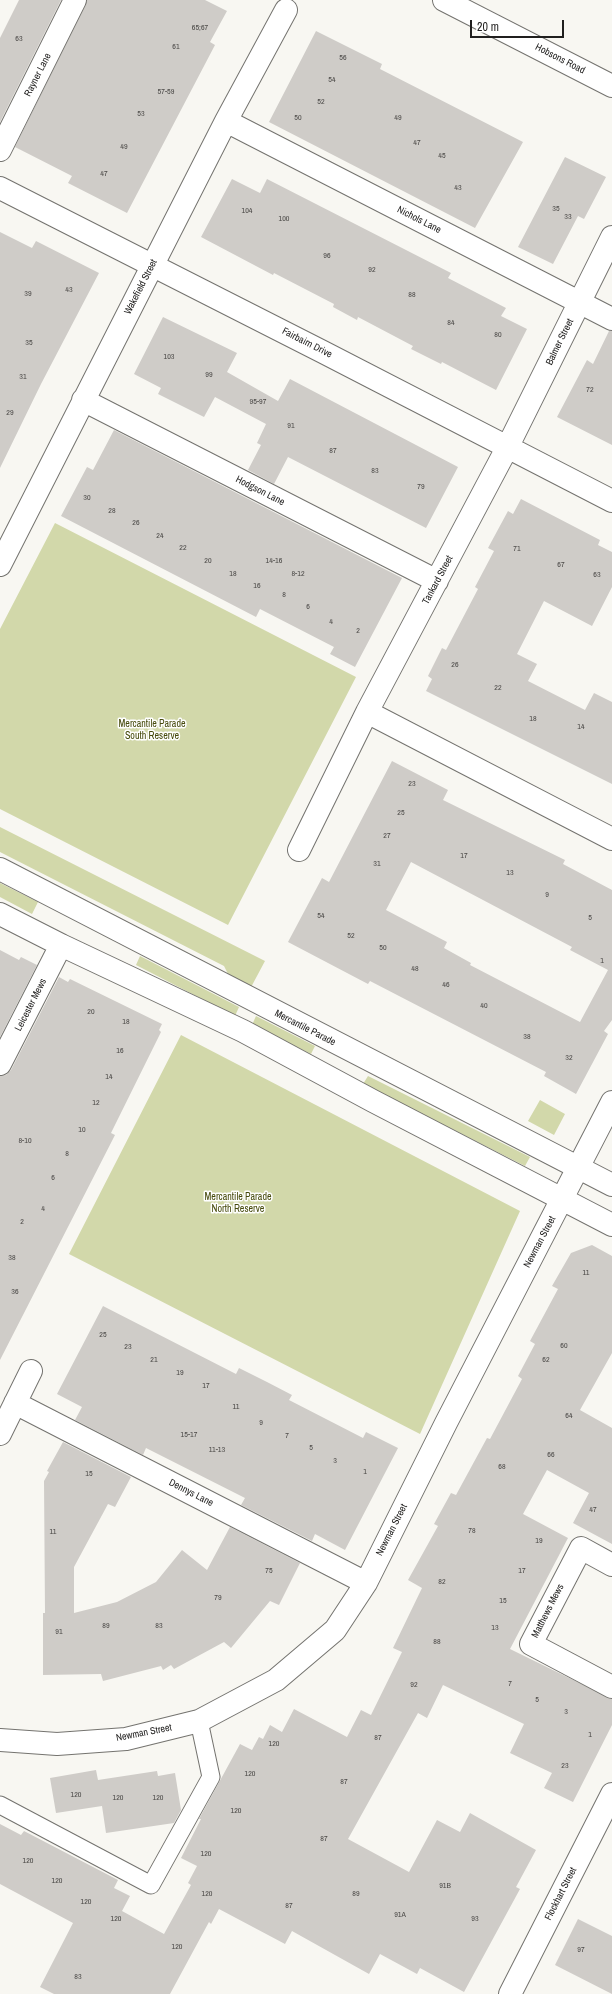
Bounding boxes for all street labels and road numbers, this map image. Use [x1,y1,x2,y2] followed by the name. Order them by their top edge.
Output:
[533,41,587,77] street label: Hobsons Road
[22,51,54,99] street label: Rayner Lane
[395,204,443,236] street label: Nichols Lane
[122,257,160,317] street label: Wakefield Street
[544,317,576,367] street label: Balmer Street
[280,325,334,361] street label: Fairbairn Drive
[234,474,286,508] street label: Hodgson Lane
[420,554,456,606] street label: Tankard Street
[13,977,49,1033] street label: Leicester Mews
[272,1007,338,1049] street label: Mercantile Parade
[521,1214,559,1270] street label: Newman Street
[167,1477,215,1509] street label: Dennys Lane
[374,1502,410,1558] street label: Newman Street
[529,1582,567,1640] street label: Matthews Mews
[115,1722,173,1744] street label: Newman Street
[543,1865,579,1923] street label: Flockhart Street

